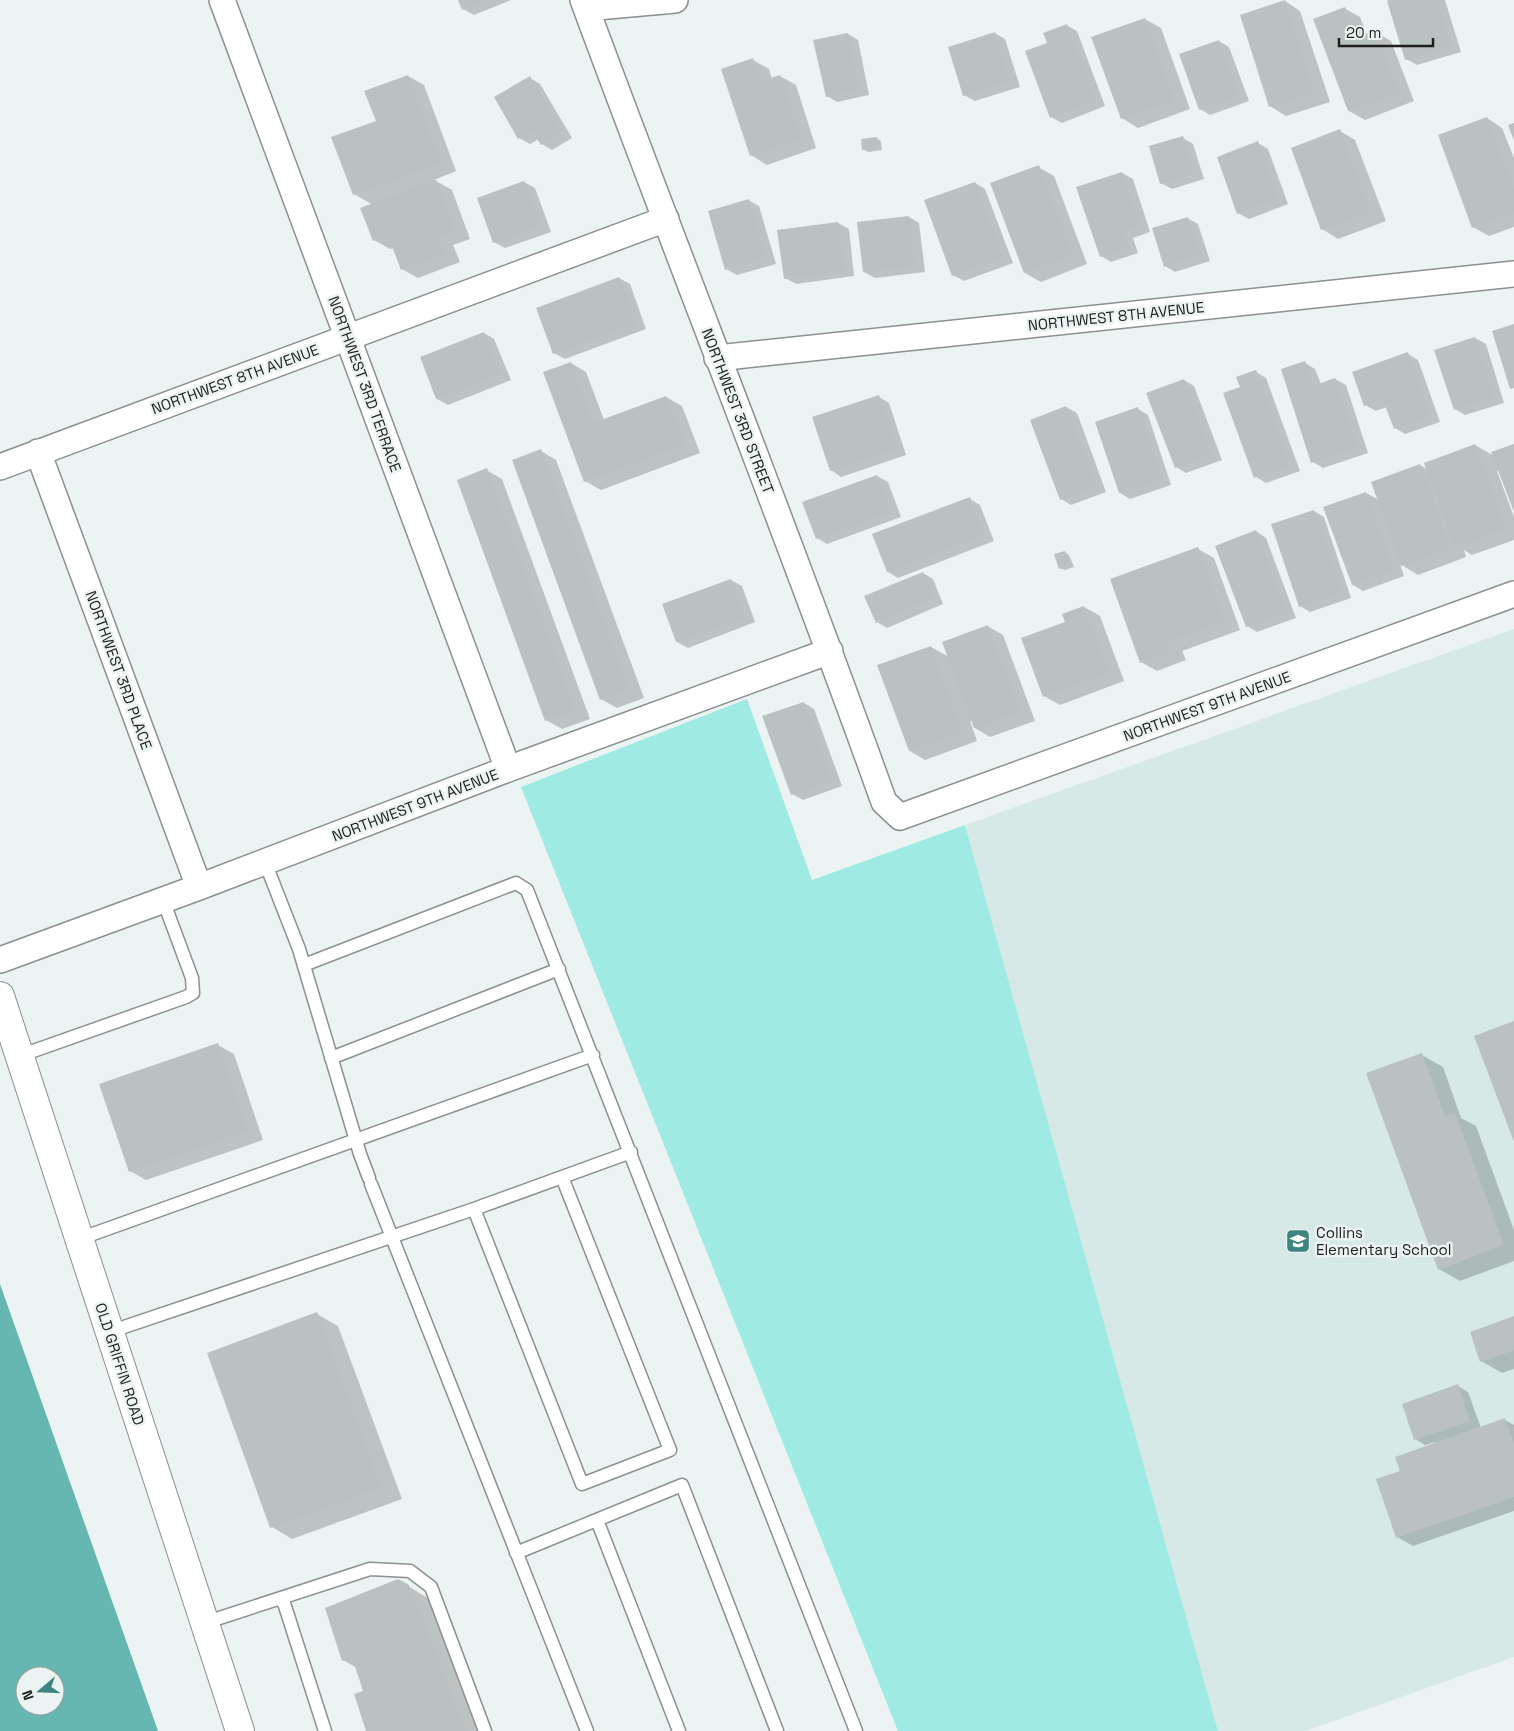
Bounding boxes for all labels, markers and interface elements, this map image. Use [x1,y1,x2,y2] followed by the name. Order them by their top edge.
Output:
[1339,15,1433,47] scale bar
[1346,23,1381,42] text: 20 m
[324,293,406,475] street label: NORTHWEST 3RD TERRACE
[1027,297,1205,335] street label: NORTHWEST 8TH AVENUE
[698,326,778,497] street label: NORTHWEST 3RD STREET
[149,340,321,418] street label: NORTHWEST 8TH AVENUE
[81,588,157,752] street label: NORTHWEST 3RD PLACE
[1121,667,1293,745] street label: NORTHWEST 9TH AVENUE
[329,764,501,846] street label: NORTHWEST 9TH AVENUE
[1316,1223,1452,1259] place label: Collins Elementary School
[1285,1228,1311,1254] school or university icon: Collins Elementary School
[91,1300,149,1428] street label: OLD GRIFFIN ROAD
[15,1666,65,1716] north arrow
[18,1688,38,1703] text: N

